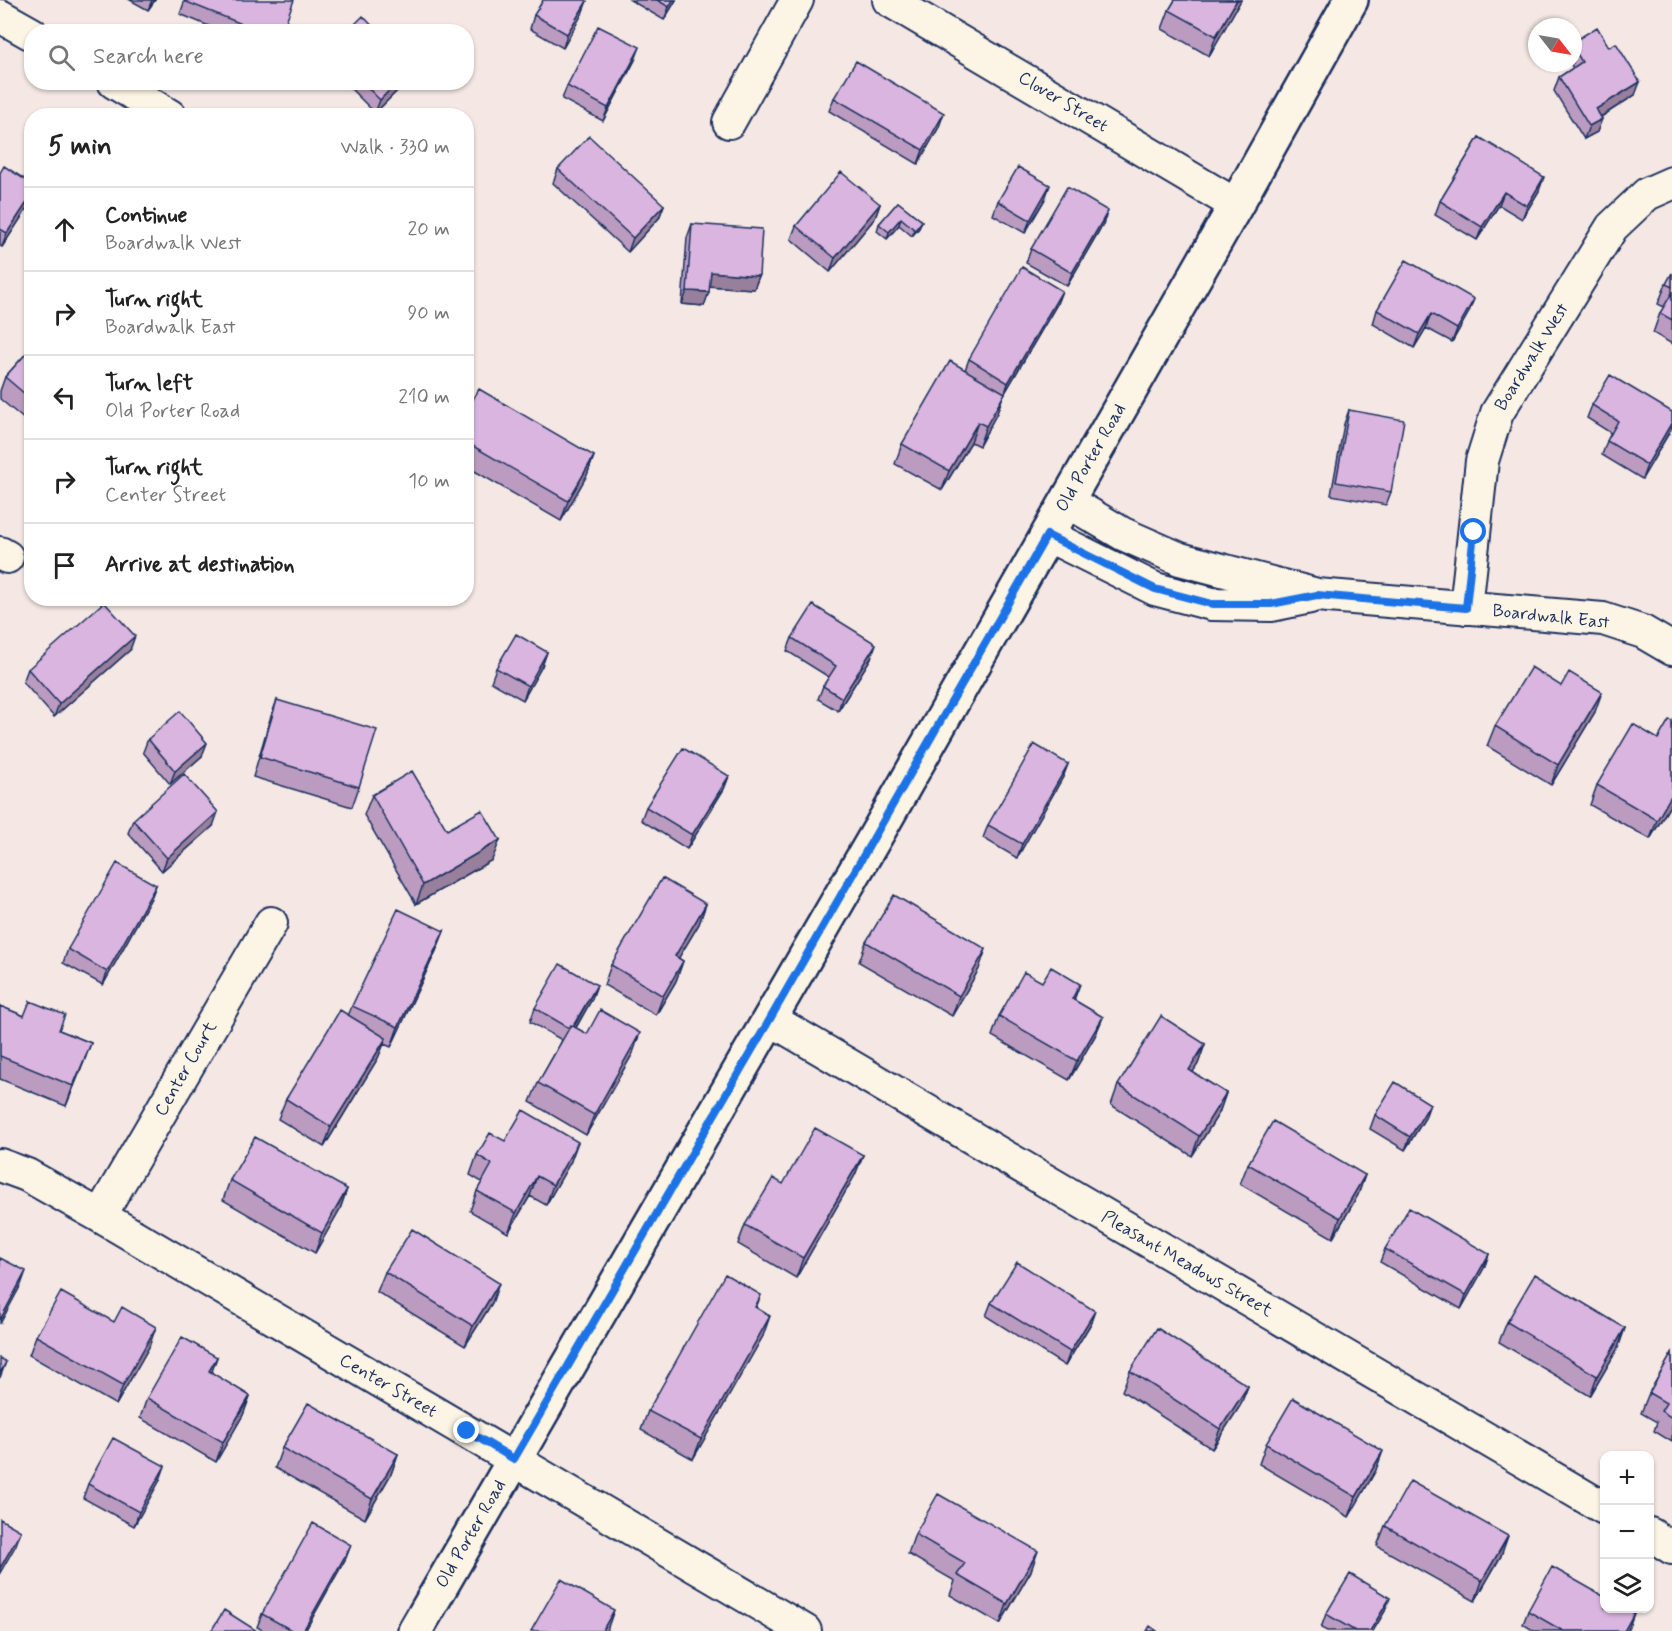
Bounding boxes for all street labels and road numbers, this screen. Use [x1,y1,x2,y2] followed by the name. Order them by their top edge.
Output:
[1014,66,1113,138] street label: Clover Street
[1489,298,1575,415] street label: Boardwalk West
[1050,399,1132,517] street label: Old Porter Road
[1491,599,1611,635] street label: Boardwalk East
[149,1017,223,1121] street label: Center Court
[1097,1205,1277,1323] street label: Pleasant Meadows Street
[335,1348,441,1424] street label: Center Street
[430,1475,512,1593] street label: Old Porter Road

